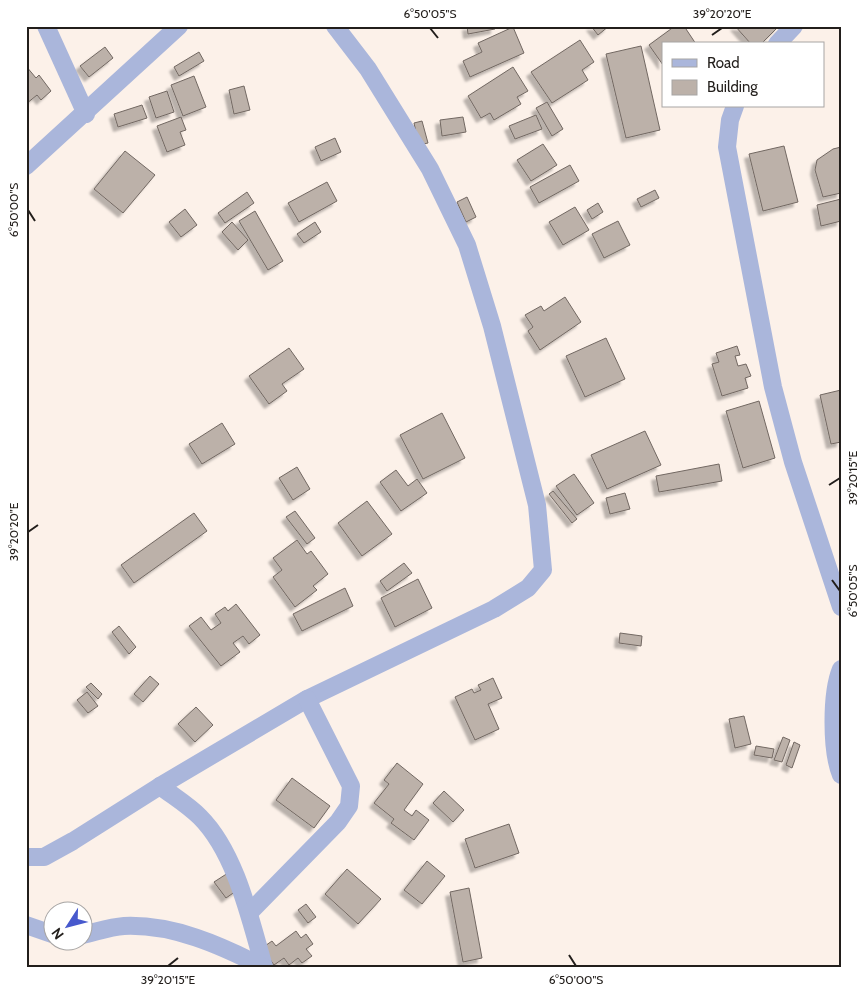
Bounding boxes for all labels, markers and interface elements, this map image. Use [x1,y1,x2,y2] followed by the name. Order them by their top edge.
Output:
[404,6,456,21] text: 6°50'05"S
[693,6,752,21] text: 39°20'20"E
[662,42,824,108] legend
[707,54,740,72] text: Road
[707,78,758,96] text: Building
[6,183,21,237] text: 6°50'00"S
[845,450,860,505] text: 39°20'15"E
[6,502,21,561] text: 39°20'20"E
[845,565,860,617] text: 6°50'05"S
[42,900,92,950] north arrow
[47,924,68,943] text: N
[141,972,196,987] text: 39°20'15"E
[549,972,603,987] text: 6°50'00"S

